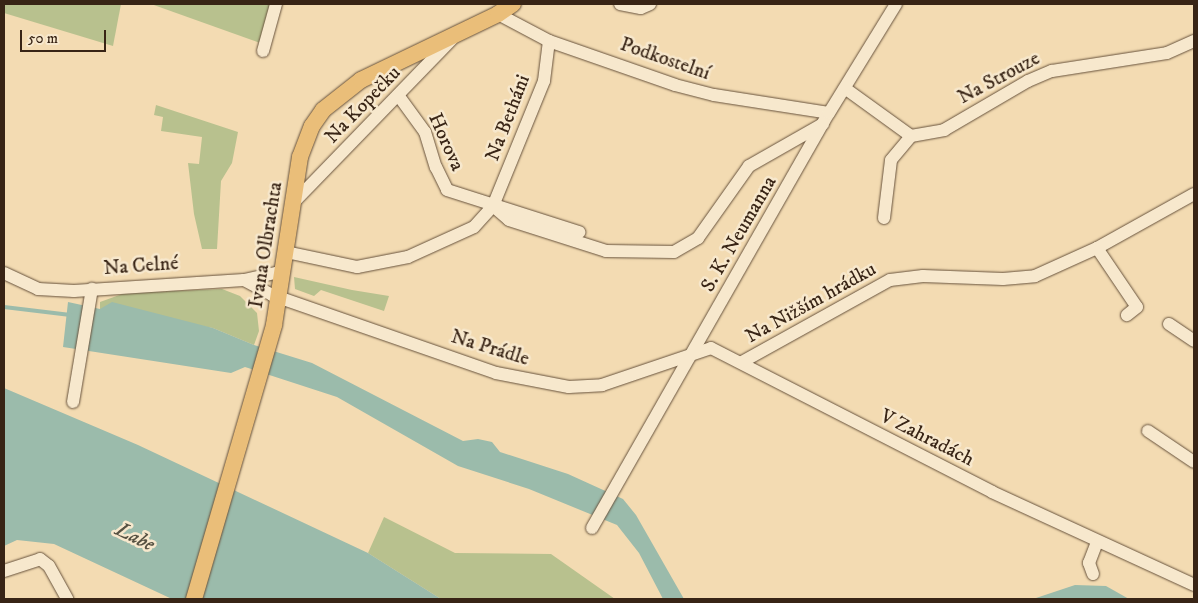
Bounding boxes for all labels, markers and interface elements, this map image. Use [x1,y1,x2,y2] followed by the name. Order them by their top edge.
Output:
[22,20,109,52] scale bar
[28,29,58,48] text: 50 m
[617,32,713,86] street label: Podkostelní
[954,46,1044,110] street label: Na Strouze
[320,61,406,149] street label: Na Kopečku
[481,71,535,165] street label: Na Betháni
[423,109,469,175] street label: Horova
[696,172,782,296] street label: S. K. Neumanna
[244,180,288,310] street label: Ivana Olbrachta
[103,251,179,281] street label: Na Celné
[742,257,880,349] street label: Na Nižším hrádku
[448,325,532,371] street label: Na Prádle
[876,404,978,472] street label: V Zahradách
[111,517,159,557] water label: Labe

